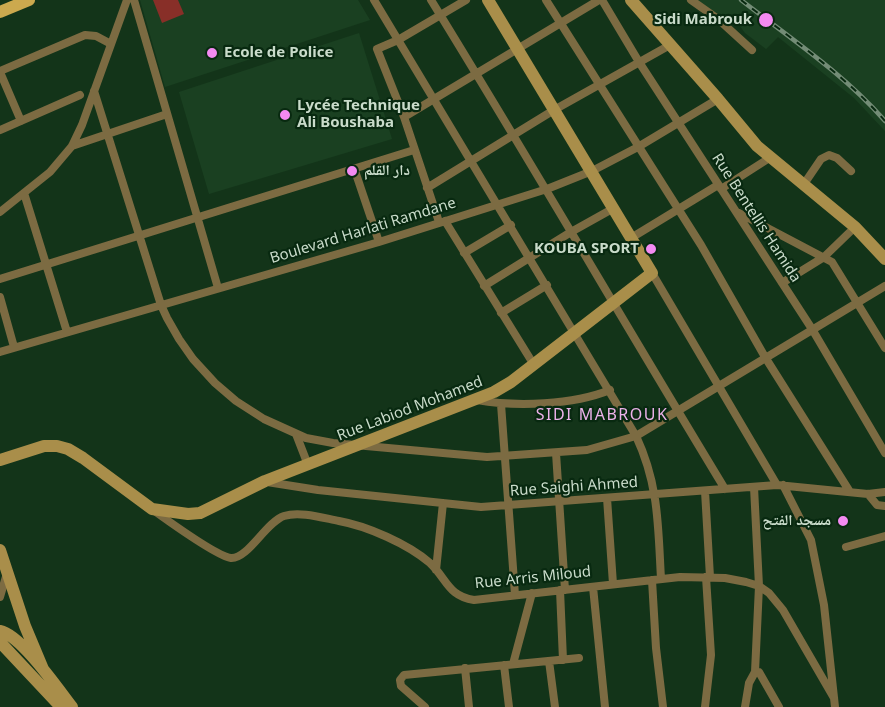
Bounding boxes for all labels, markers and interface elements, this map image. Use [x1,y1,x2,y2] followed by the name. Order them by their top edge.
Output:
[654,11,752,29] place label: Sidi Mabrouk
[757,11,775,29] marker: Sidi Mabrouk
[224,44,334,62] place label: Ecole de Police
[205,46,219,60] marker: Ecole de Police
[297,97,420,132] place label: Lycée Technique Ali Boushaba
[278,108,292,122] marker: Lycée Technique Ali Boushaba
[708,150,804,286] street label: Rue Bentellis Hamida
[364,162,410,180] place label: دار القلم
[345,164,359,178] marker: دار القلم
[268,194,458,268] street label: Boulevard Harlati Ramdane
[534,240,639,258] place label: KOUBA SPORT
[644,242,658,256] marker: KOUBA SPORT
[335,373,485,445] street label: Rue Labiod Mohamed
[536,405,668,425] district label: SIDI MABROUK
[509,474,639,500] street label: Rue Saighi Ahmed
[762,512,831,530] place label: مسجد الفتح
[836,514,850,528] marker: مسجد الفتح
[474,563,592,593] street label: Rue Arris Miloud

